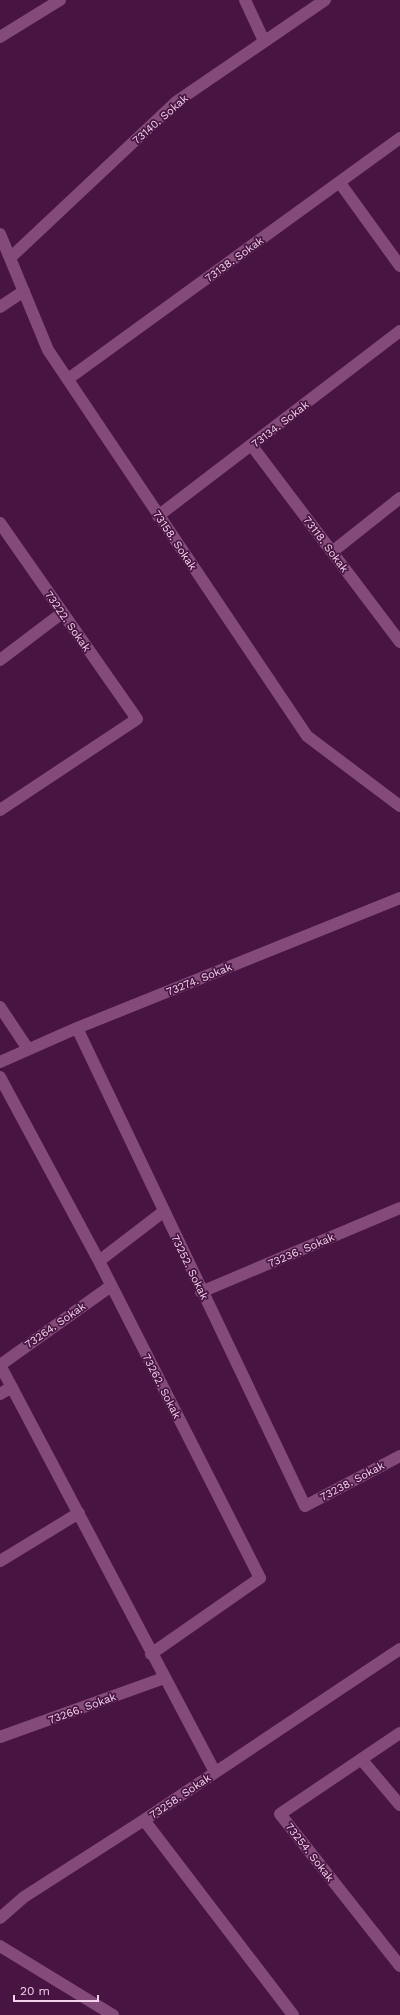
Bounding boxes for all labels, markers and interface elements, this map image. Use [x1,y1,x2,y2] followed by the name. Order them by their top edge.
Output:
[130,92,191,147] street label: 73140. Sokak
[203,234,266,285] street label: 73138. Sokak
[249,398,311,451] street label: 73134. Sokak
[150,508,199,573] street label: 73158. Sokak
[300,514,351,575] street label: 73118. Sokak
[42,589,93,654] street label: 73222. Sokak
[164,960,234,999] street label: 73274. Sokak
[266,1231,336,1270] street label: 73236. Sokak
[168,1233,211,1302] street label: 73252. Sokak
[22,1300,88,1351] street label: 73264. Sokak
[140,1352,183,1421] street label: 73262. Sokak
[318,1459,387,1504] street label: 73238. Sokak
[46,1690,118,1727] street label: 73266. Sokak
[147,1771,213,1822] street label: 73258. Sokak
[283,1820,337,1884] street label: 73254. Sokak
[14,1977,98,2003] scale bar
[20,1984,50,1998] text: 20 m

